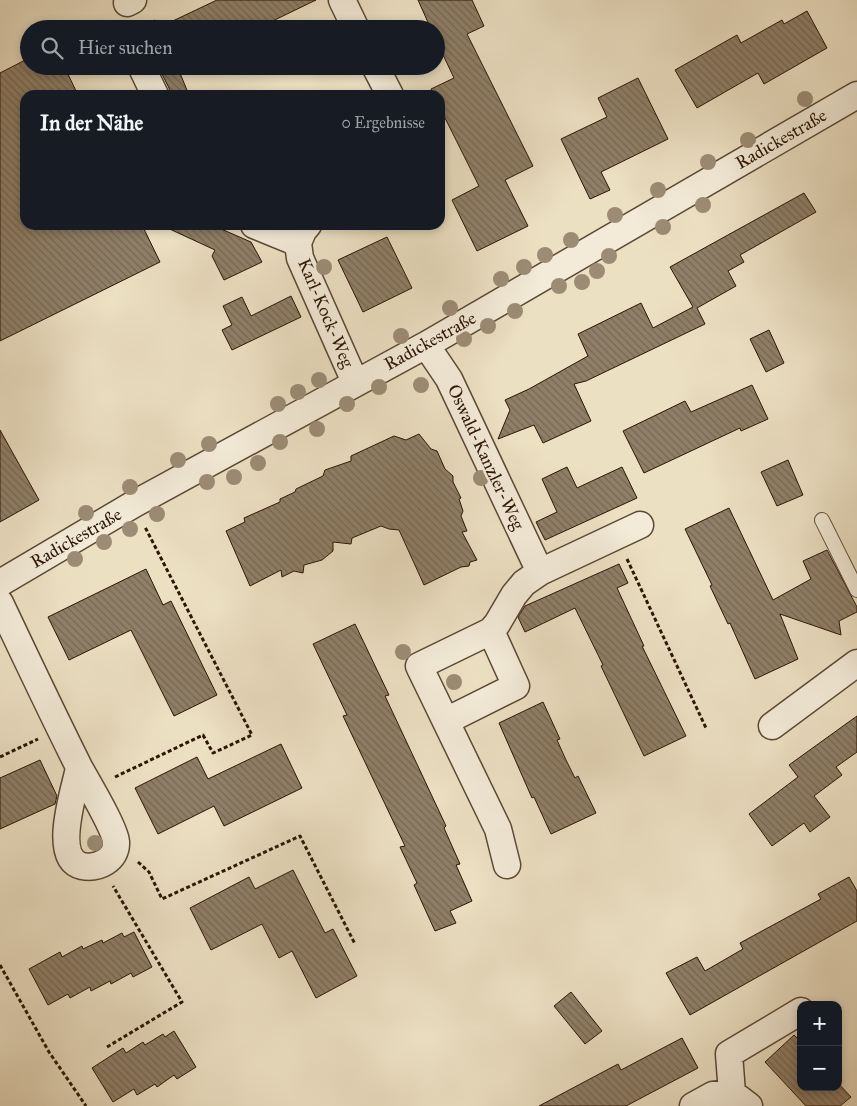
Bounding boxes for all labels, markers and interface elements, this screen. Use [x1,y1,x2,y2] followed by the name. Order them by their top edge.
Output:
[20,20,445,75] search box
[38,34,66,62] icon: search
[78,36,172,59] text: Hier suchen
[732,104,830,174] street label: Radickestraße
[40,110,143,136] text: In der Nähe
[342,113,425,132] text: 0 Ergebnisse
[292,255,359,372] street label: Karl-Kock-Weg
[380,307,480,375] street label: Radickestraße
[442,381,530,534] street label: Oswald-Kanzler-Weg
[27,503,125,573] street label: Radickestraße
[797,1001,842,1091] map controls
[797,1001,842,1046] button: +
[797,1046,842,1091] button: −

